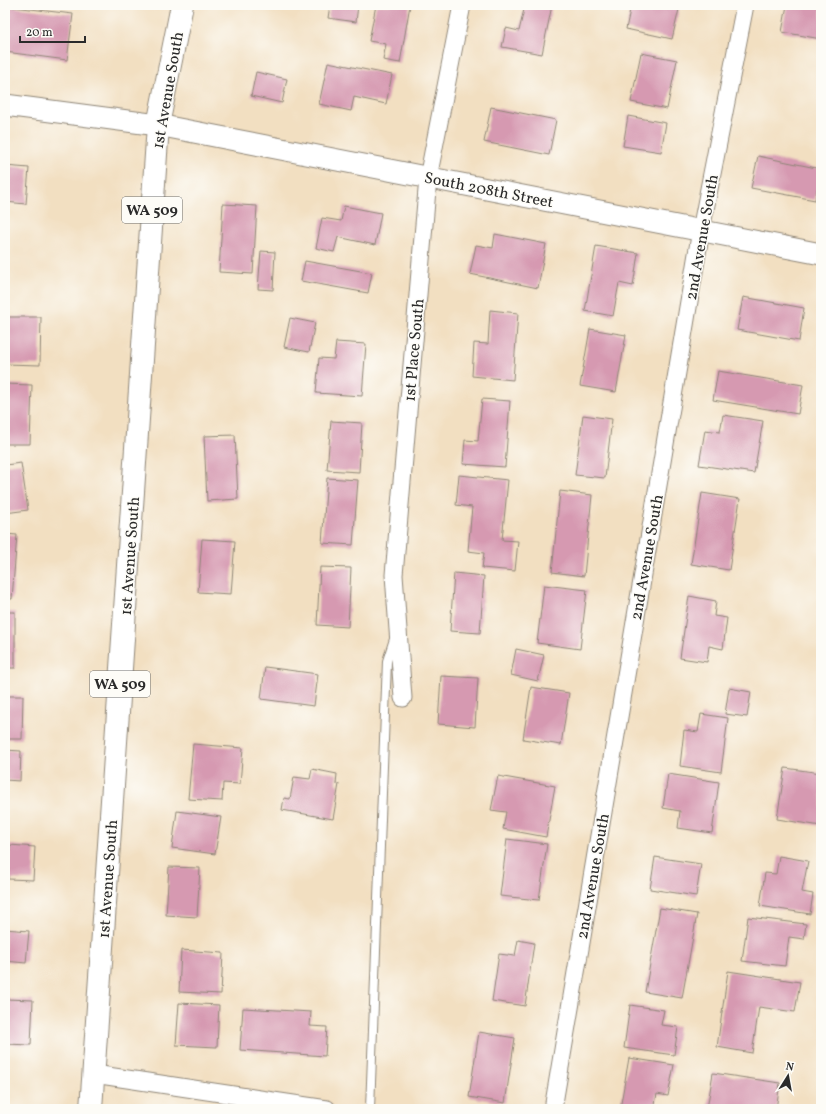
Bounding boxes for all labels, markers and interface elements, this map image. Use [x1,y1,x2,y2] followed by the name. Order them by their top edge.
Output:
[20,18,85,44] scale bar
[26,25,53,41] text: 20 m
[148,30,190,151] street label: 1st Avenue South
[422,168,555,214] street label: South 208th Street
[681,173,725,302] street label: 2nd Avenue South
[122,197,182,223] road number: WA 509
[400,298,430,403] street label: 1st Place South
[626,493,670,622] street label: 2nd Avenue South
[116,496,146,616] street label: 1st Avenue South
[90,671,150,697] road number: WA 509
[572,812,616,941] street label: 2nd Avenue South
[94,819,124,939] street label: 1st Avenue South
[768,1056,808,1096] north arrow
[784,1060,795,1076] text: N

